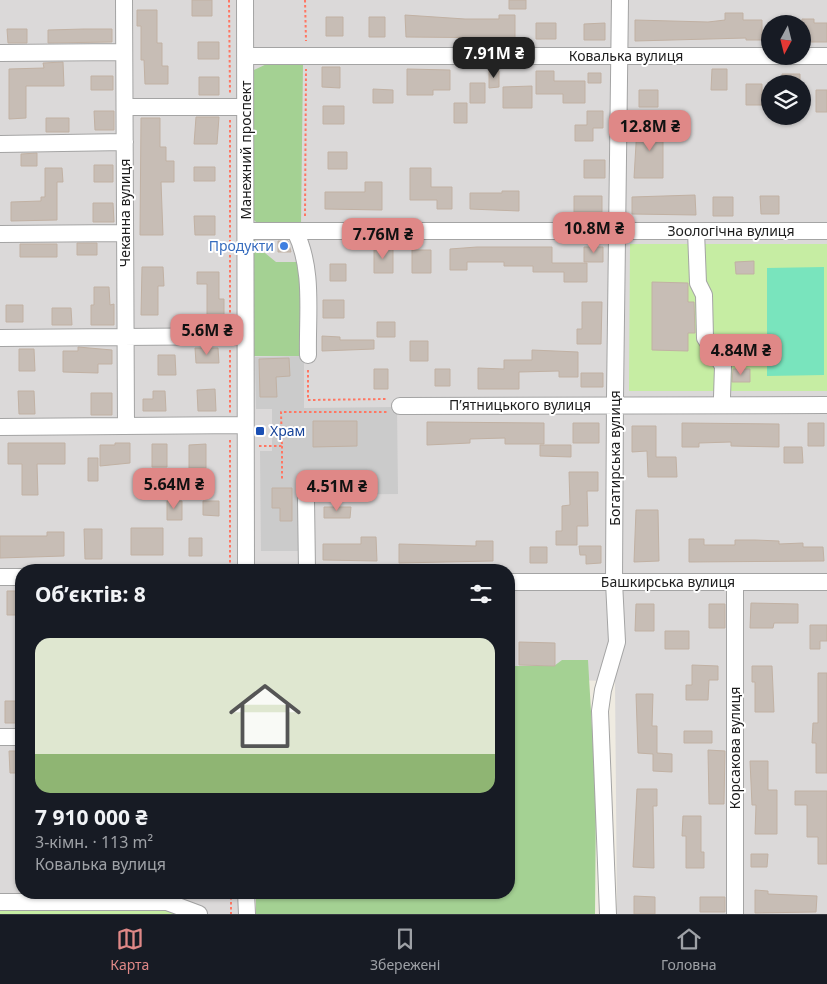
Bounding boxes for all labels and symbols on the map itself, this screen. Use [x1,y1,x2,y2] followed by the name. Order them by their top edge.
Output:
[761,15,811,65] north arrow
[448,36,540,79] pin: 7.91M ₴
[569,46,683,65] street label: Ковалька вулиця
[236,80,255,220] street label: Манежний проспект
[604,110,696,152] pin: 12.8M ₴
[115,159,134,267] street label: Чеканна вулиця
[548,212,640,254] pin: 10.8M ₴
[337,218,429,260] pin: 7.76M ₴
[668,221,795,240] street label: Зоологічна вулиця
[209,236,274,255] place label: Продукти
[278,240,290,252] marker: Продукти
[166,314,248,356] pin: 5.6M ₴
[695,334,787,376] pin: 4.84M ₴
[605,390,624,526] street label: Богатирська вулиця
[449,395,591,414] street label: П’ятницького вулиця
[270,421,305,440] place label: Храм
[254,425,266,437] marker: Храм
[128,468,220,510] pin: 5.64M ₴
[291,470,383,512] pin: 4.51M ₴
[601,572,735,591] street label: Башкирська вулиця
[725,687,744,809] street label: Корсакова вулиця

